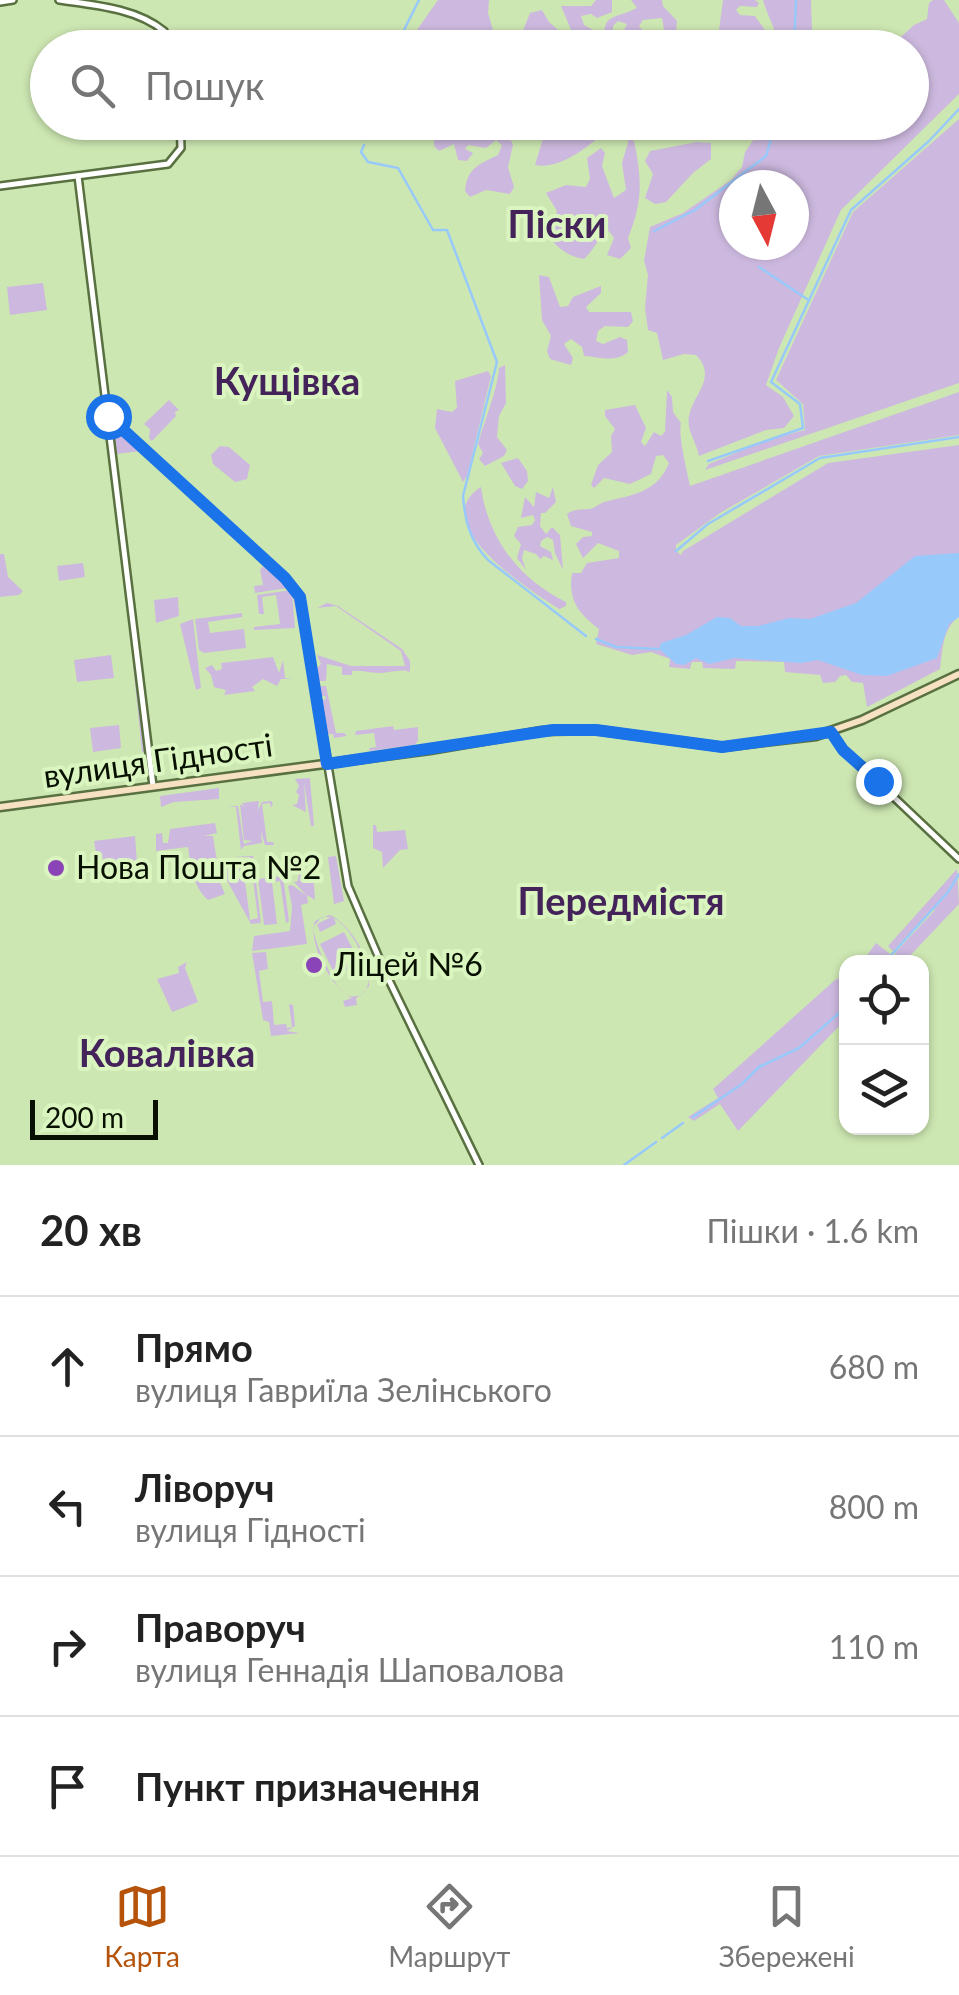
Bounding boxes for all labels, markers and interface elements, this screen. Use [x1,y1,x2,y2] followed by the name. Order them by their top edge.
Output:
[30,30,929,140] search box
[65,58,120,113] icon: search
[145,62,264,108] text: Пошук
[719,170,809,260] north arrow
[508,200,606,246] district label: Піски
[214,357,360,403] district label: Кущівка
[86,394,132,440] route start
[41,724,275,795] street label: вулиця Гідності
[856,759,902,805] route end
[76,847,321,886] place label: Нова Пошта №2
[45,857,67,879] marker: Нова Пошта №2
[517,877,725,923] district label: Передмістя
[333,944,483,983] place label: Ліцей №6
[303,954,325,976] marker: Ліцей №6
[839,955,929,1135] map controls
[839,955,929,1045] button: locate
[79,1029,255,1075] district label: Ковалівка
[839,1045,929,1135] button: layers
[30,1095,158,1140] scale bar
[45,1100,124,1134] text: 200 m
[40,1205,142,1255] text: 20 хв
[707,1211,919,1250] text: Пішки · 1.6 km
[135,1324,253,1370] text: Прямо
[40,1339,95,1394] icon: ahead
[829,1347,919,1386] text: 680 m
[135,1370,552,1409] text: вулиця Гавриїла Зелінського
[135,1464,275,1510] text: Ліворуч
[40,1479,95,1534] icon: left
[829,1487,919,1526] text: 800 m
[135,1510,366,1549] text: вулиця Гідності
[135,1604,306,1650] text: Праворуч
[40,1619,95,1674] icon: right
[829,1627,919,1666] text: 110 m
[135,1650,564,1689] text: вулиця Геннадія Шаповалова
[40,1759,95,1814] icon: arrive
[135,1763,480,1809] text: Пункт призначення
[104,1879,180,1973] tab: Карта
[388,1879,510,1973] tab: Маршрут
[719,1879,855,1973] tab: Збережені

